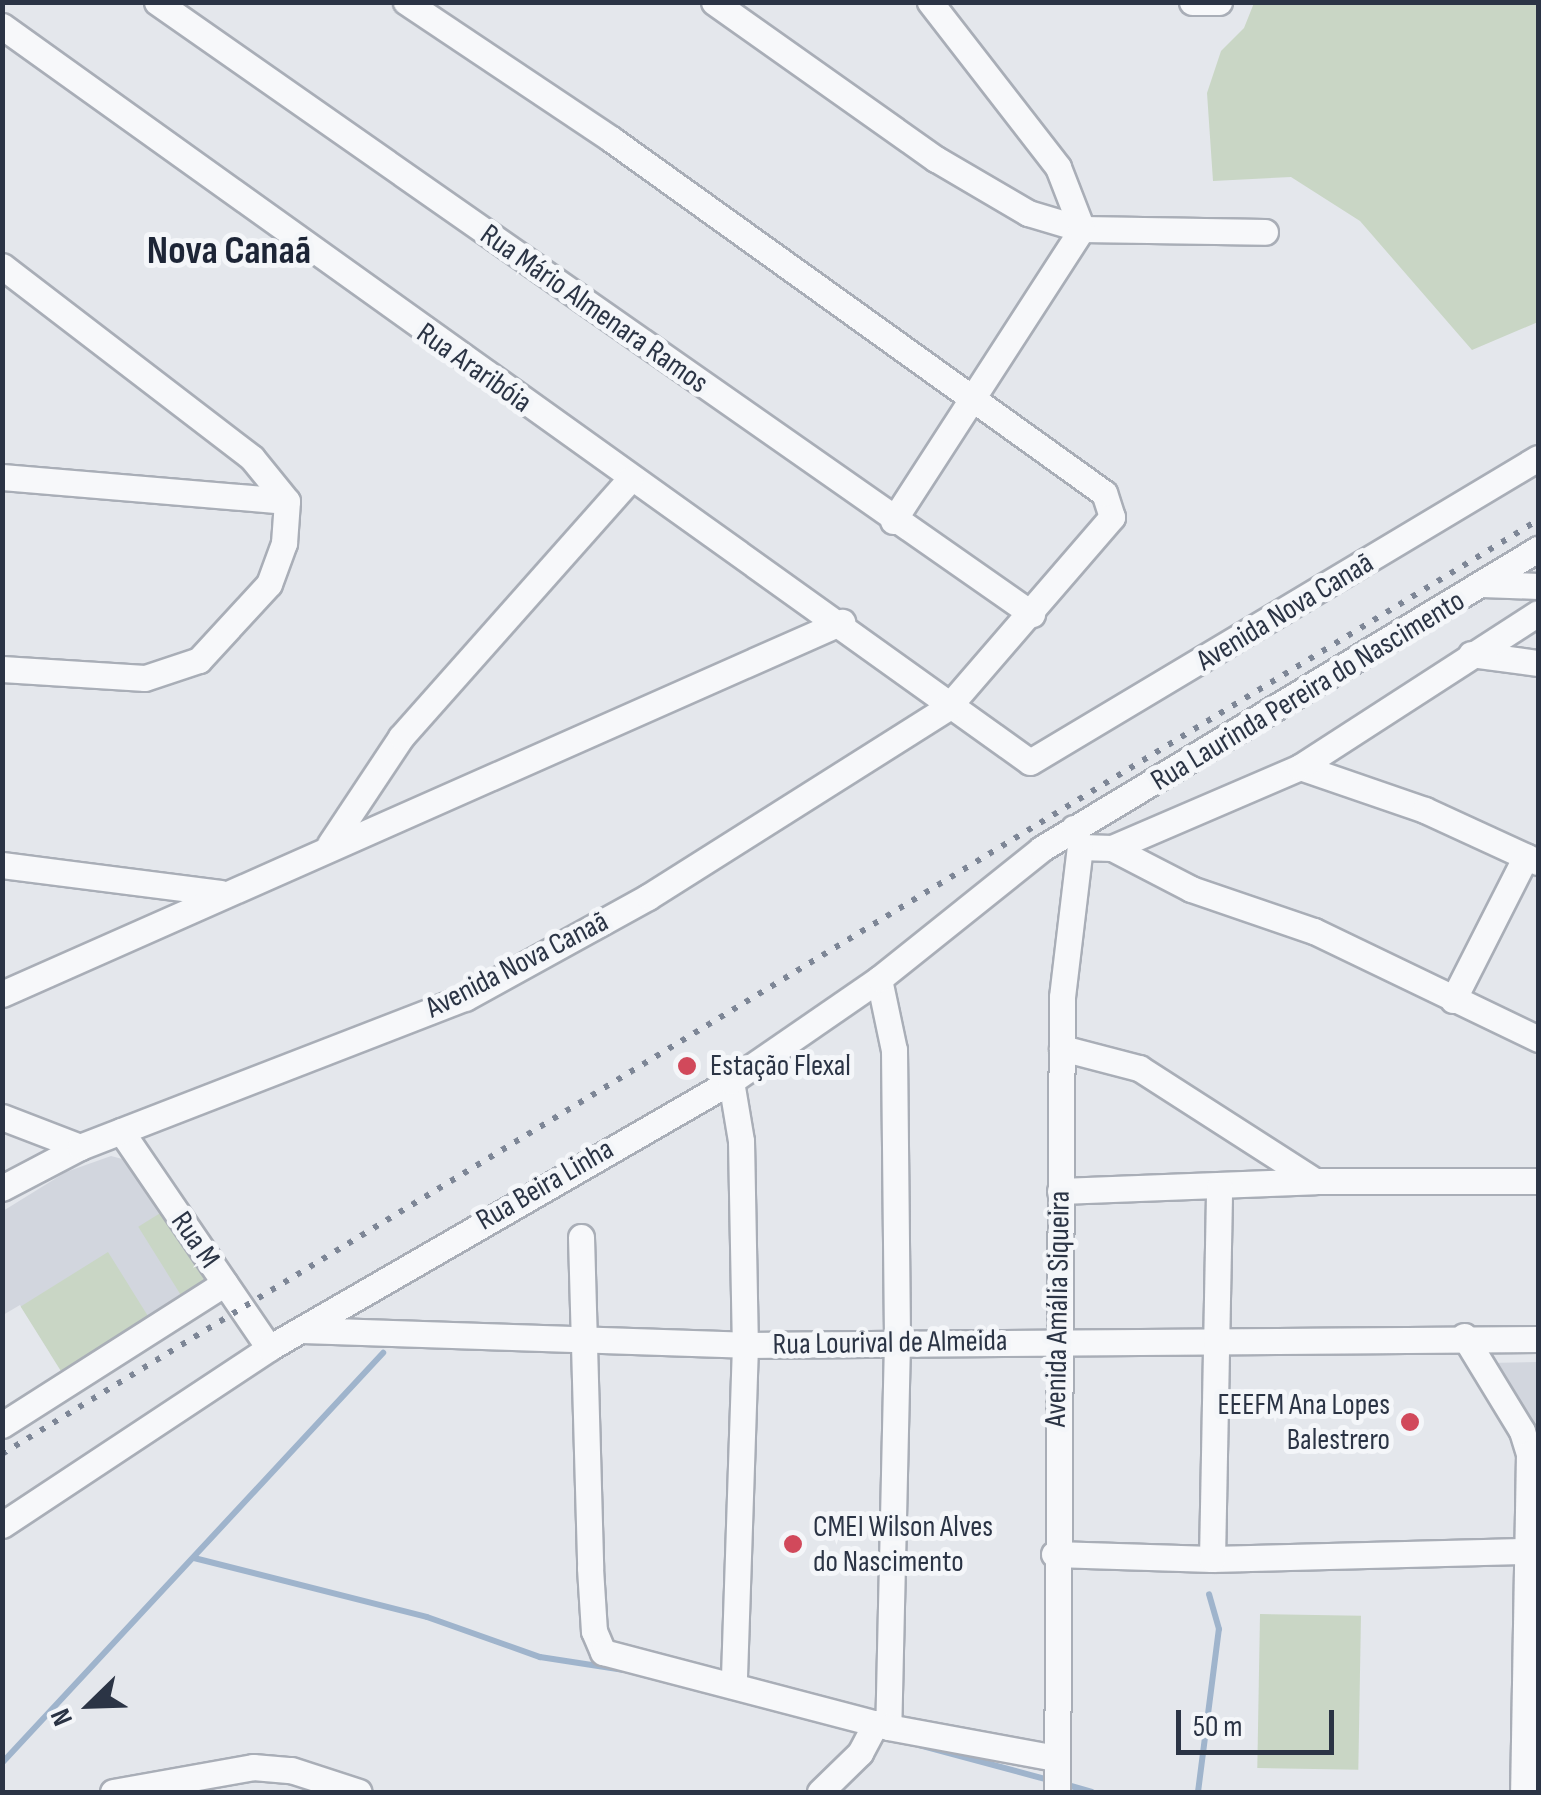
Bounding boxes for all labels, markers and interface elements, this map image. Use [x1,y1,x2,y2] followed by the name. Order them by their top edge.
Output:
[473,217,715,401] street label: Rua Mário Almenara Ramos
[147,227,311,275] district label: Nova Canaã
[410,315,538,421] street label: Rua Araribóia
[1190,545,1380,679] street label: Avenida Nova Canaã
[1145,583,1471,799] street label: Rua Laurinda Pereira do Nascimento
[420,904,614,1026] street label: Avenida Nova Canaã
[710,1048,851,1084] place label: Estação Flexal
[674,1053,700,1079] marker: Estação Flexal
[470,1131,620,1239] street label: Rua Beira Linha
[1038,1191,1078,1427] street label: Avenida Amália Siqueira
[163,1205,227,1275] street label: Rua M
[772,1323,1008,1363] street label: Rua Lourival de Almeida
[1217,1387,1390,1458] place label: EEEFM Ana Lopes Balestrero
[1399,1411,1421,1433] marker: EEEFM Ana Lopes Balestrero
[813,1509,993,1580] place label: CMEI Wilson Alves do Nascimento
[782,1533,804,1555] marker: CMEI Wilson Alves do Nascimento
[40,1655,140,1755] north arrow
[1181,1690,1338,1752] scale bar
[44,1704,80,1730] text: N
[1193,1709,1242,1745] text: 50 m

